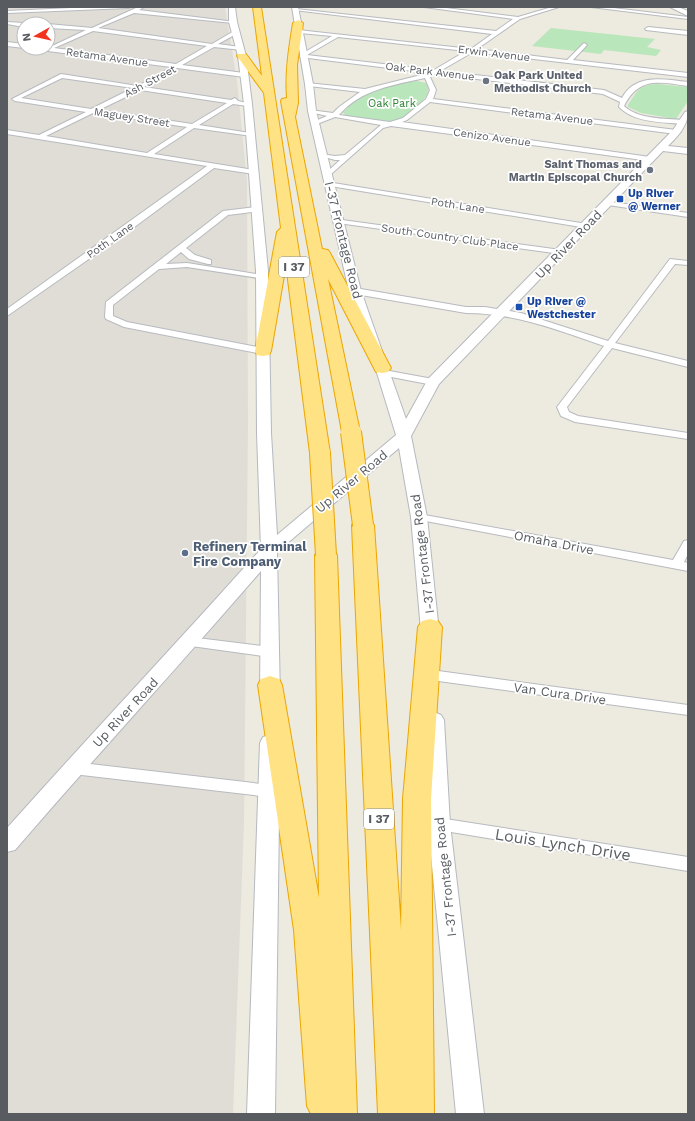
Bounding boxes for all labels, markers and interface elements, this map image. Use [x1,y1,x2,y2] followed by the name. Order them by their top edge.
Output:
[16,16,56,56] north arrow
[20,32,34,42] text: N
[457,43,531,64] street label: Erwin Avenue
[65,45,149,70] street label: Retama Avenue
[385,60,475,83] street label: Oak Park Avenue
[122,62,179,100] street label: Ash Street
[494,69,592,95] place label: Oak Park United Methodist Church
[481,76,491,86] marker: Oak Park United Methodist Church
[368,97,416,110] park label: Oak Park
[93,105,171,130] street label: Maguey Street
[510,105,594,128] street label: Retama Avenue
[452,126,532,149] street label: Cenizo Avenue
[509,158,642,184] place label: Saint Thomas and Martin Episcopal Church
[645,165,655,175] marker: Saint Thomas and Martin Episcopal Church
[322,180,365,300] street label: I-37 Frontage Road
[628,187,681,213] place label: Up River @ Werner
[615,194,625,204] marker: Up River @ Werner
[430,195,486,216] street label: Poth Lane
[532,207,605,282] street label: Up River Road
[84,220,136,261] street label: Poth Lane
[380,221,520,254] street label: South Country Club Place
[279,257,309,277] road number: I 37
[527,295,596,321] place label: Up River @ Westchester
[514,302,524,312] marker: Up River @ Westchester
[312,447,390,516] street label: Up River Road
[408,493,437,615] street label: I-37 Frontage Road
[513,527,595,558] street label: Omaha Drive
[193,539,307,569] place label: Refinery Terminal Fire Company
[180,548,190,558] marker: Refinery Terminal Fire Company
[89,675,161,750] street label: Up River Road
[513,680,607,707] street label: Van Cura Drive
[364,809,394,829] road number: I 37
[432,816,459,938] street label: I-37 Frontage Road
[494,824,632,865] street label: Louis Lynch Drive

